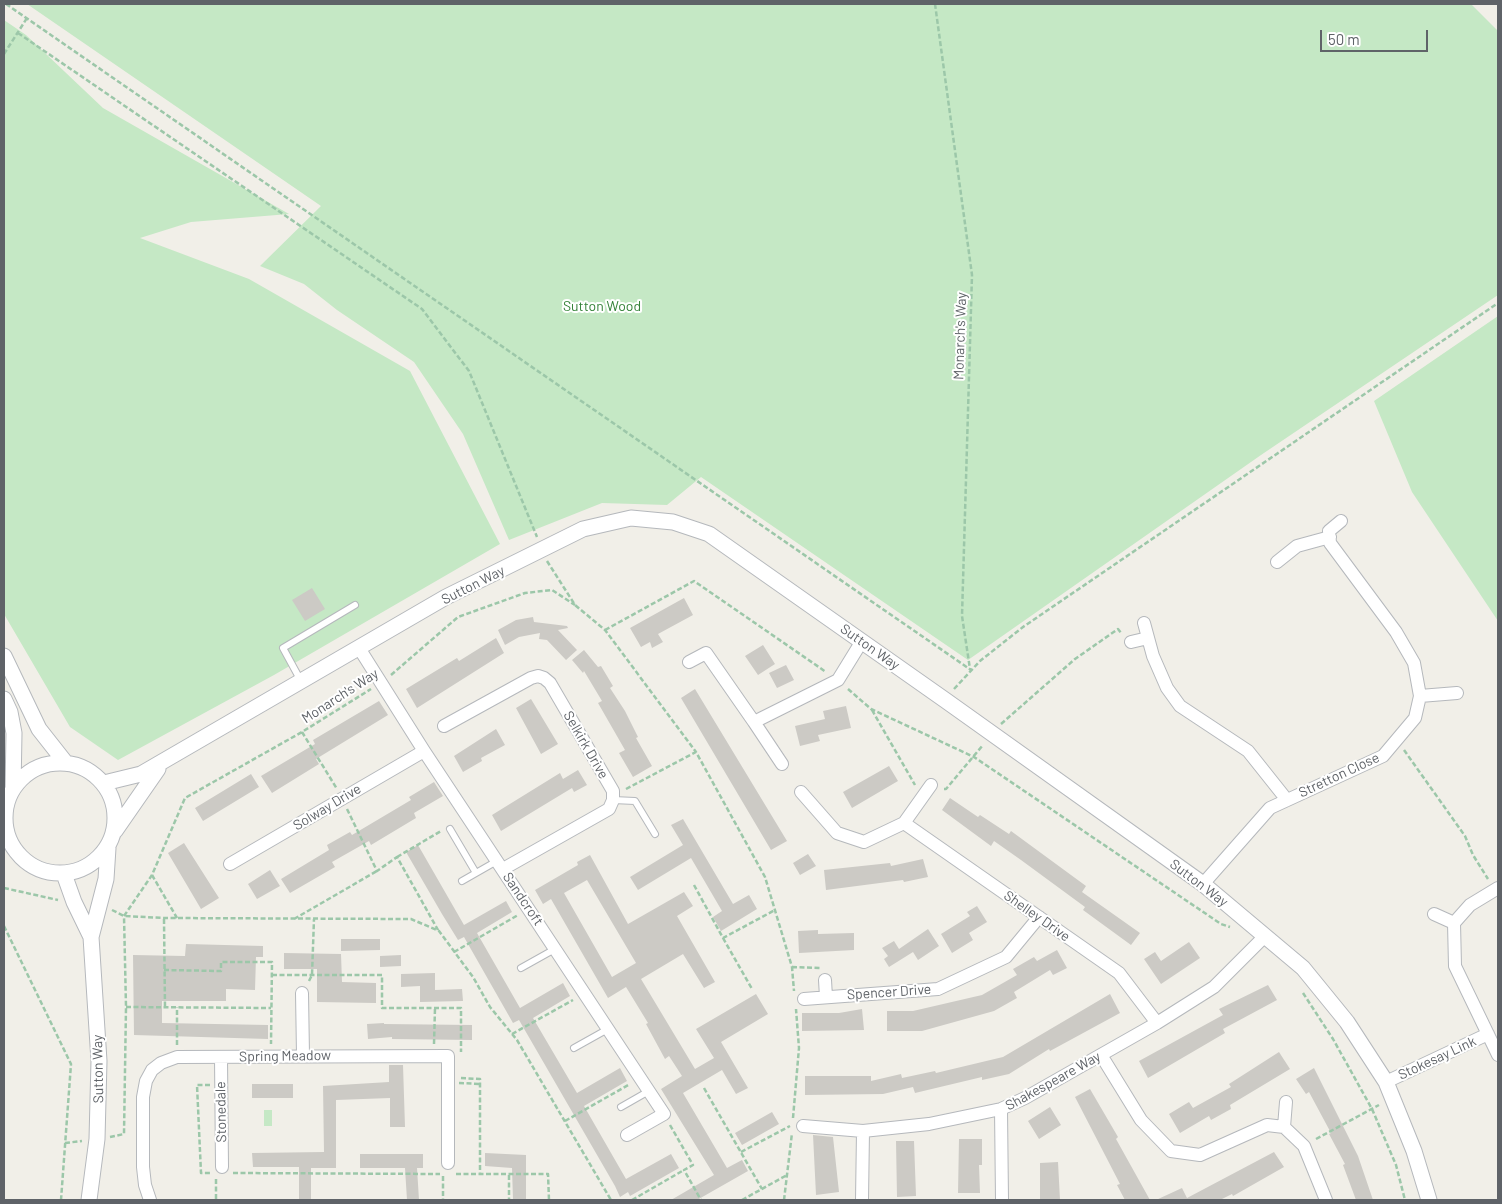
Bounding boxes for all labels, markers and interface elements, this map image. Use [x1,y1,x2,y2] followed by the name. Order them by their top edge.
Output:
[1322,20,1430,52] scale bar
[1328,30,1360,48] text: 50 m
[950,292,970,380] street label: Monarch's Way
[563,298,641,314] park label: Sutton Wood
[439,562,507,608] street label: Sutton Way
[837,620,903,674] street label: Sutton Way
[299,665,381,727] street label: Monarch's Way
[560,708,612,782] street label: Selkirk Drive
[1296,749,1382,801] street label: Stretton Close
[290,780,364,834] street label: Solway Drive
[1166,856,1232,910] street label: Sutton Way
[499,869,547,929] street label: Sandcroft
[1001,887,1073,945] street label: Shelley Drive
[846,981,932,1003] street label: Spencer Drive
[1395,1033,1479,1083] street label: Stokesay Link
[89,1034,107,1104] street label: Sutton Way
[239,1047,331,1065] street label: Spring Meadow
[1002,1048,1104,1114] street label: Shakespeare Way
[212,1081,230,1143] street label: Stonedale

